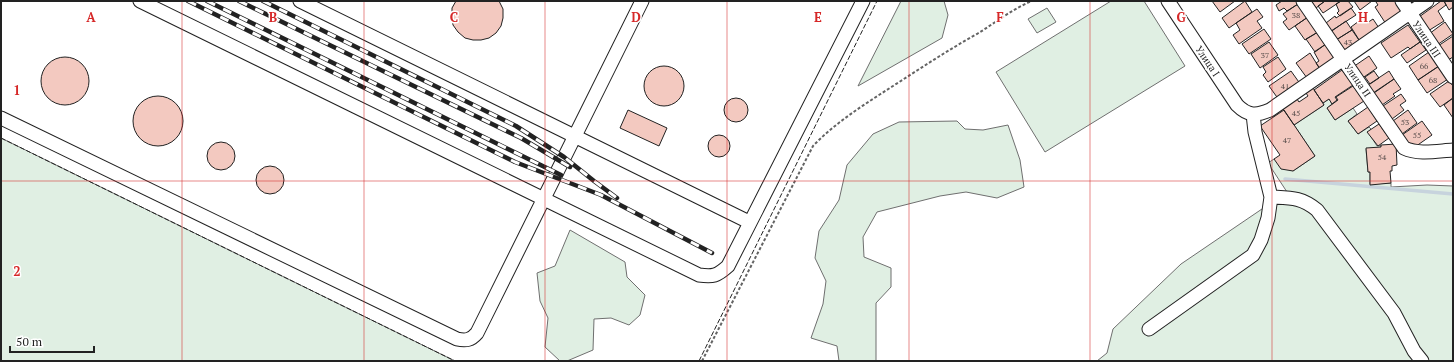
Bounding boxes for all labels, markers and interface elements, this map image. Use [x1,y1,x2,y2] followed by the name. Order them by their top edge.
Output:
[86,8,96,26] text: A
[269,8,277,26] text: B
[450,8,458,26] text: C
[631,8,641,26] text: D
[814,8,822,26] text: E
[996,8,1004,26] text: F
[1176,8,1186,26] text: G
[1358,8,1368,26] text: H
[1292,10,1300,20] house number: 38
[1410,18,1444,60] street label: Улица III
[1344,37,1352,47] house number: 43
[1193,43,1223,80] street label: Улица I
[1261,50,1269,60] house number: 37
[1341,61,1374,100] street label: Улица II
[1420,61,1429,71] house number: 66
[1429,75,1437,85] house number: 68
[13,81,21,99] text: 1
[1281,81,1289,91] house number: 41
[1292,108,1300,118] house number: 45
[1401,117,1409,127] house number: 53
[1413,130,1421,140] house number: 55
[1283,135,1291,145] house number: 47
[1378,152,1387,162] house number: 54
[13,262,21,280] text: 2
[10,328,94,354] scale bar
[16,334,43,349] text: 50 m

